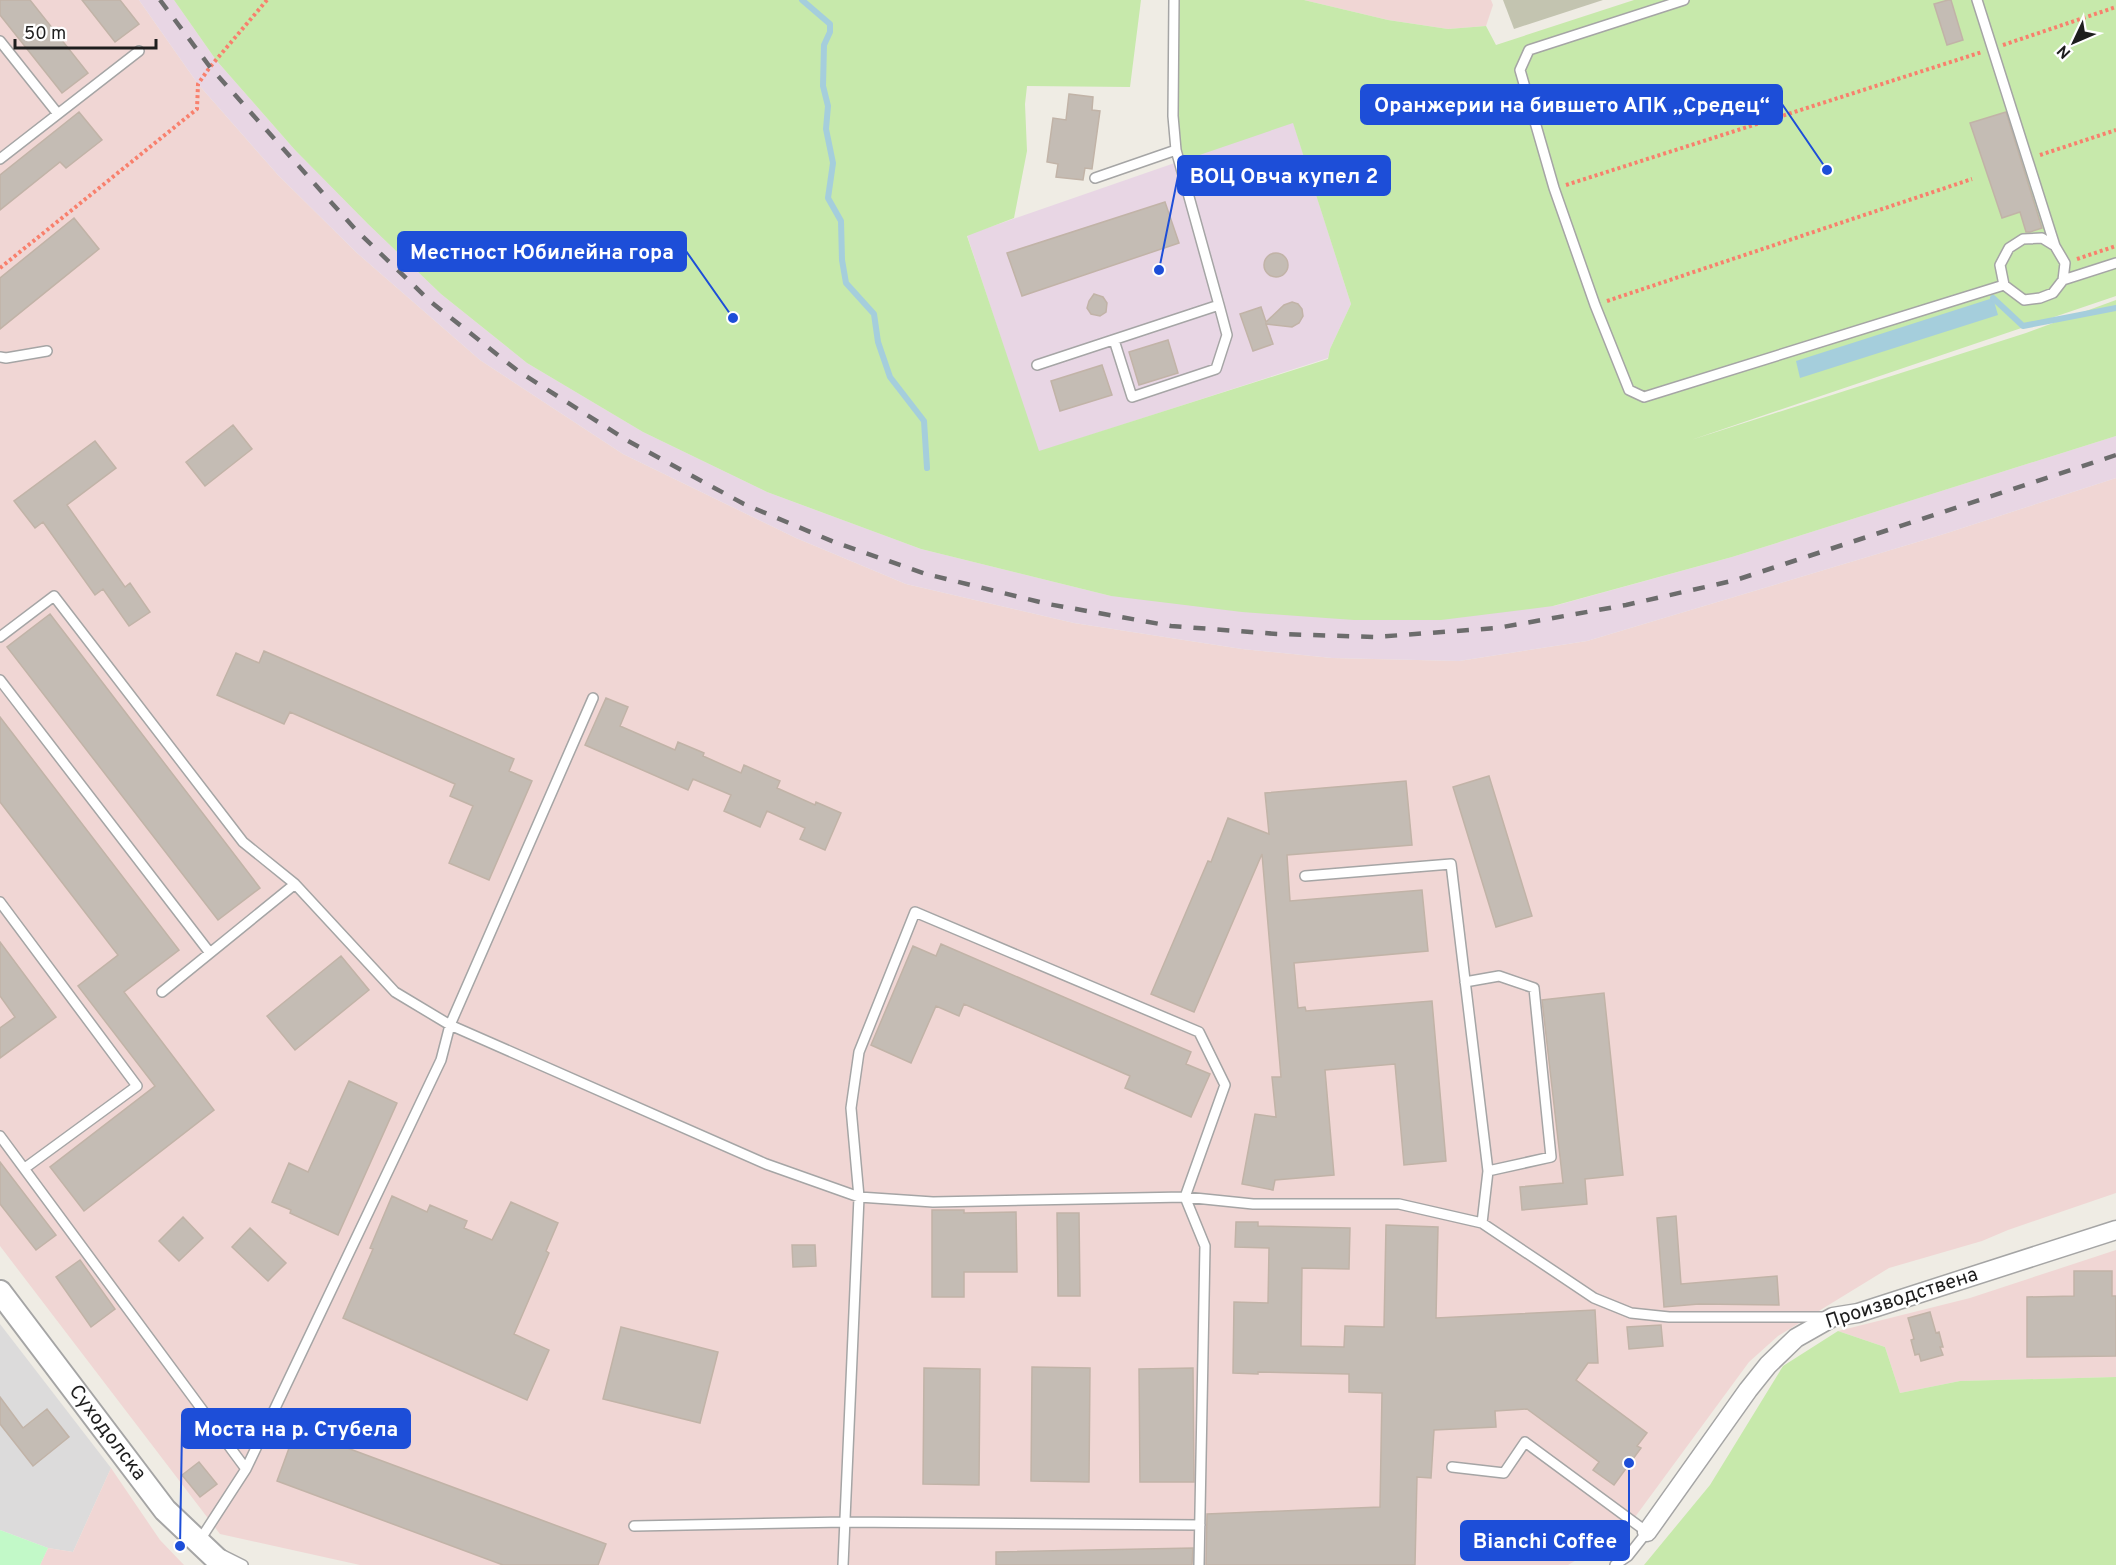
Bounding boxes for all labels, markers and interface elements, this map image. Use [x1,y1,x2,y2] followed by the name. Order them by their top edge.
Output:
[15,12,156,50] scale bar
[2044,12,2104,72] north arrow
[24,23,66,46] text: 50 m
[2053,40,2076,62] text: N
[1361,85,1782,124] callout: Оранжерии на бившето АПК „Средец“
[1374,93,1770,120] text: Оранжерии на бившето АПК „Средец“
[1178,156,1390,195] callout: ВОЦ Овча купел 2
[1190,164,1378,191] text: ВОЦ Овча купел 2
[398,232,686,271] callout: Местност Юбилейна гора
[410,240,674,267] text: Местност Юбилейна гора
[1823,1262,1981,1336] street label: Производствена
[62,1380,152,1486] street label: Суходолска
[182,1409,410,1448] callout: Моста на р. Стубела
[194,1417,398,1444] text: Моста на р. Стубела
[1461,1521,1629,1560] callout: Bianchi Coffee
[1473,1529,1617,1556] text: Bianchi Coffee

